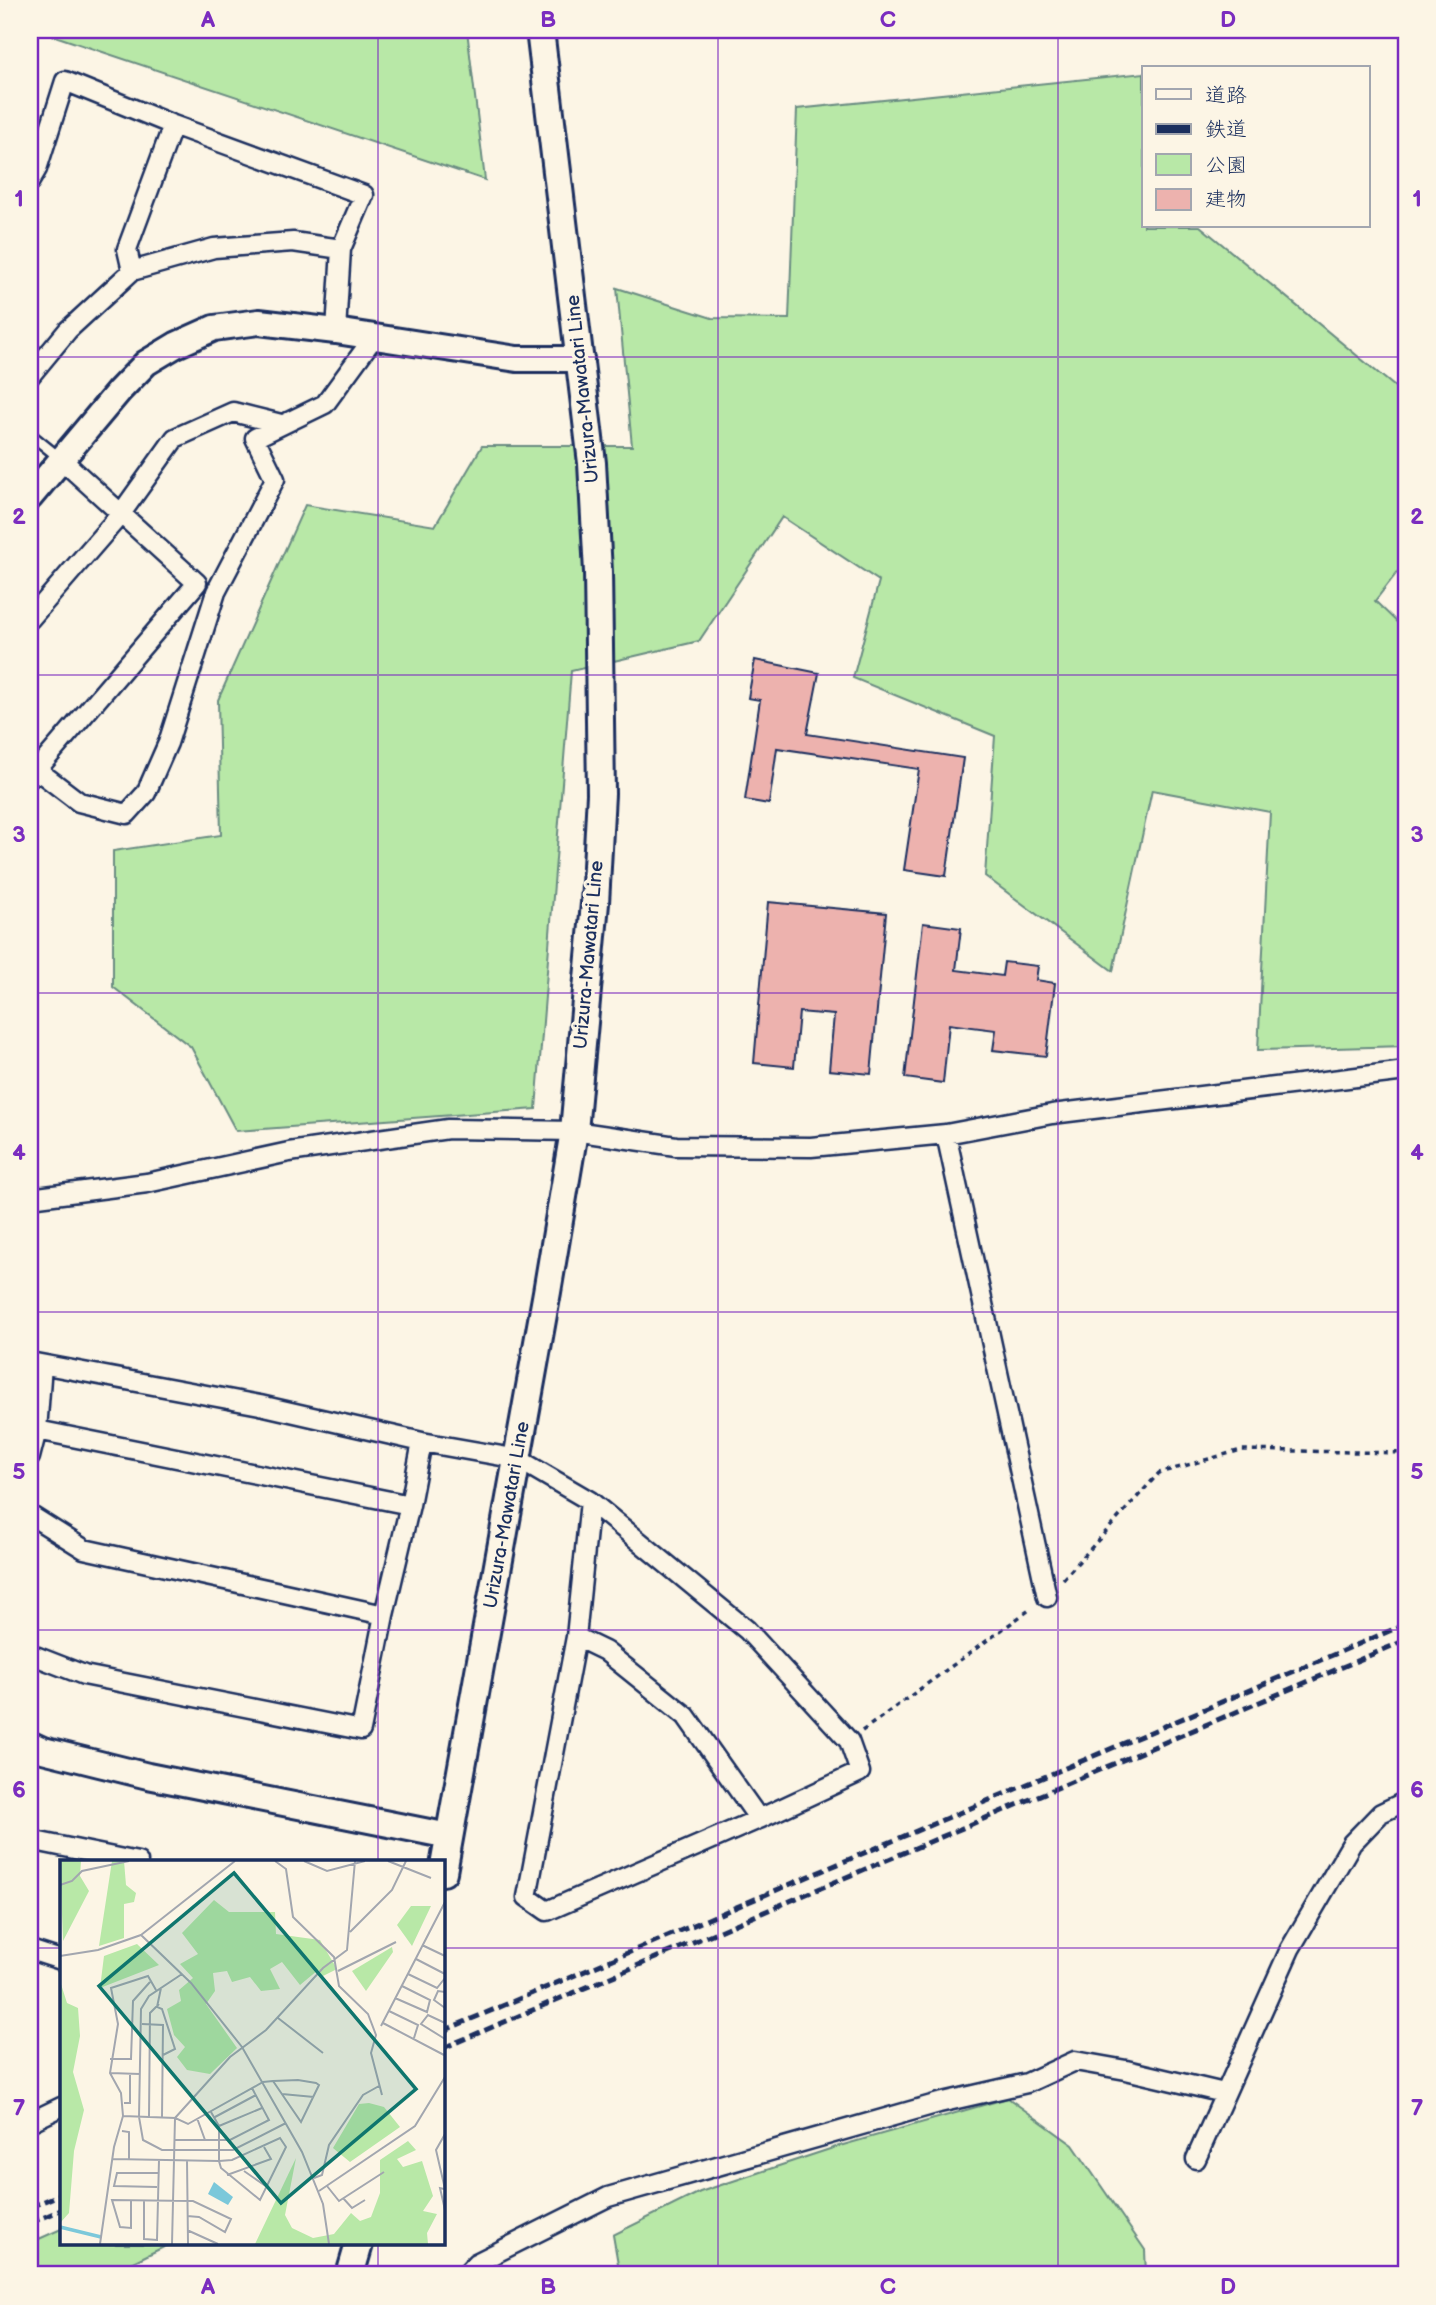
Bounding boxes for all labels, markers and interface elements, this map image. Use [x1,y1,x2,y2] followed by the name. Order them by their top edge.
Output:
[200,6,216,34] text: A
[540,6,556,34] text: B
[880,6,896,34] text: C
[1220,6,1236,34] text: D
[1142,66,1370,228] legend
[1205,83,1247,108] text: 道路
[1205,117,1247,142] text: 鉄道
[1205,153,1247,178] text: 公園
[14,185,24,213] text: 1
[1412,185,1422,213] text: 1
[1205,187,1247,212] text: 建物
[562,294,604,484] street label: Urizura-Mawatari Line
[12,503,26,531] text: 2
[1410,503,1424,531] text: 2
[12,821,26,849] text: 3
[1410,821,1424,849] text: 3
[569,860,609,1050] street label: Urizura-Mawatari Line
[12,1139,26,1167] text: 4
[1410,1139,1424,1167] text: 4
[479,1420,535,1610] street label: Urizura-Mawatari Line
[12,1458,26,1486] text: 5
[1410,1458,1424,1486] text: 5
[12,1776,26,1804] text: 6
[1410,1776,1424,1804] text: 6
[60,1860,444,2246] inset map
[13,2094,26,2122] text: 7
[1411,2094,1424,2122] text: 7
[200,2273,216,2301] text: A
[540,2273,556,2301] text: B
[880,2273,896,2301] text: C
[1220,2273,1236,2301] text: D

